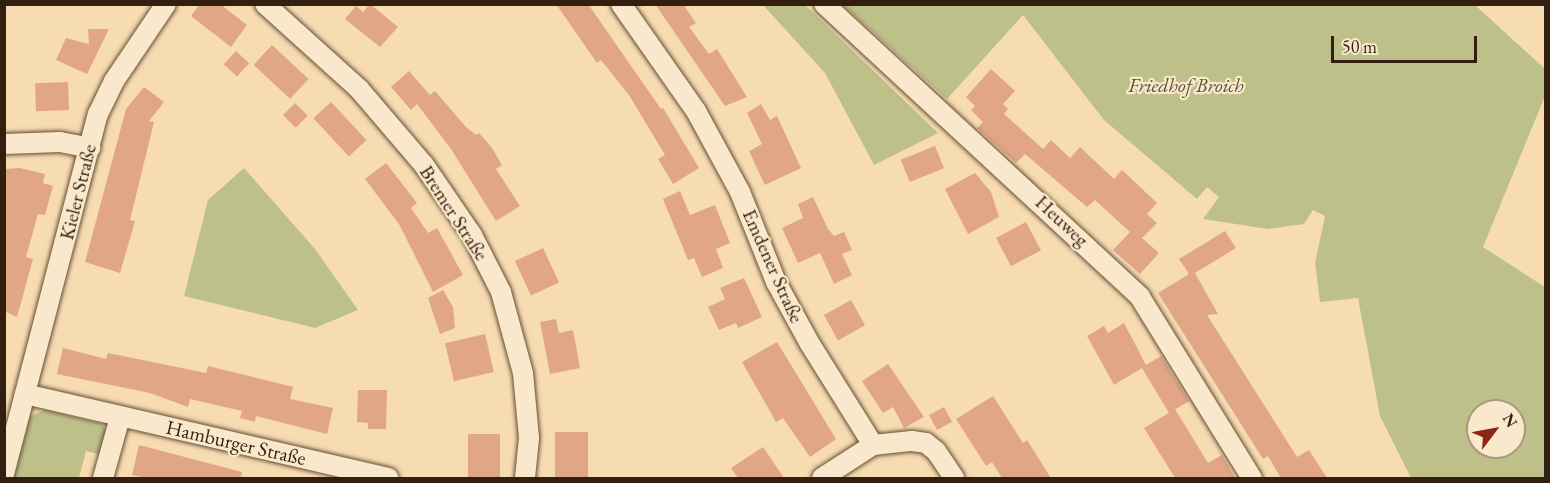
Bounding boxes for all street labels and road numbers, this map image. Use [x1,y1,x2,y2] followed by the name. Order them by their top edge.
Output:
[55,142,101,242] street label: Kieler Straße
[414,161,494,265] street label: Bremer Straße
[1030,190,1094,252] street label: Heuweg
[737,205,809,327] street label: Emdener Straße
[164,415,308,471] street label: Hamburger Straße

